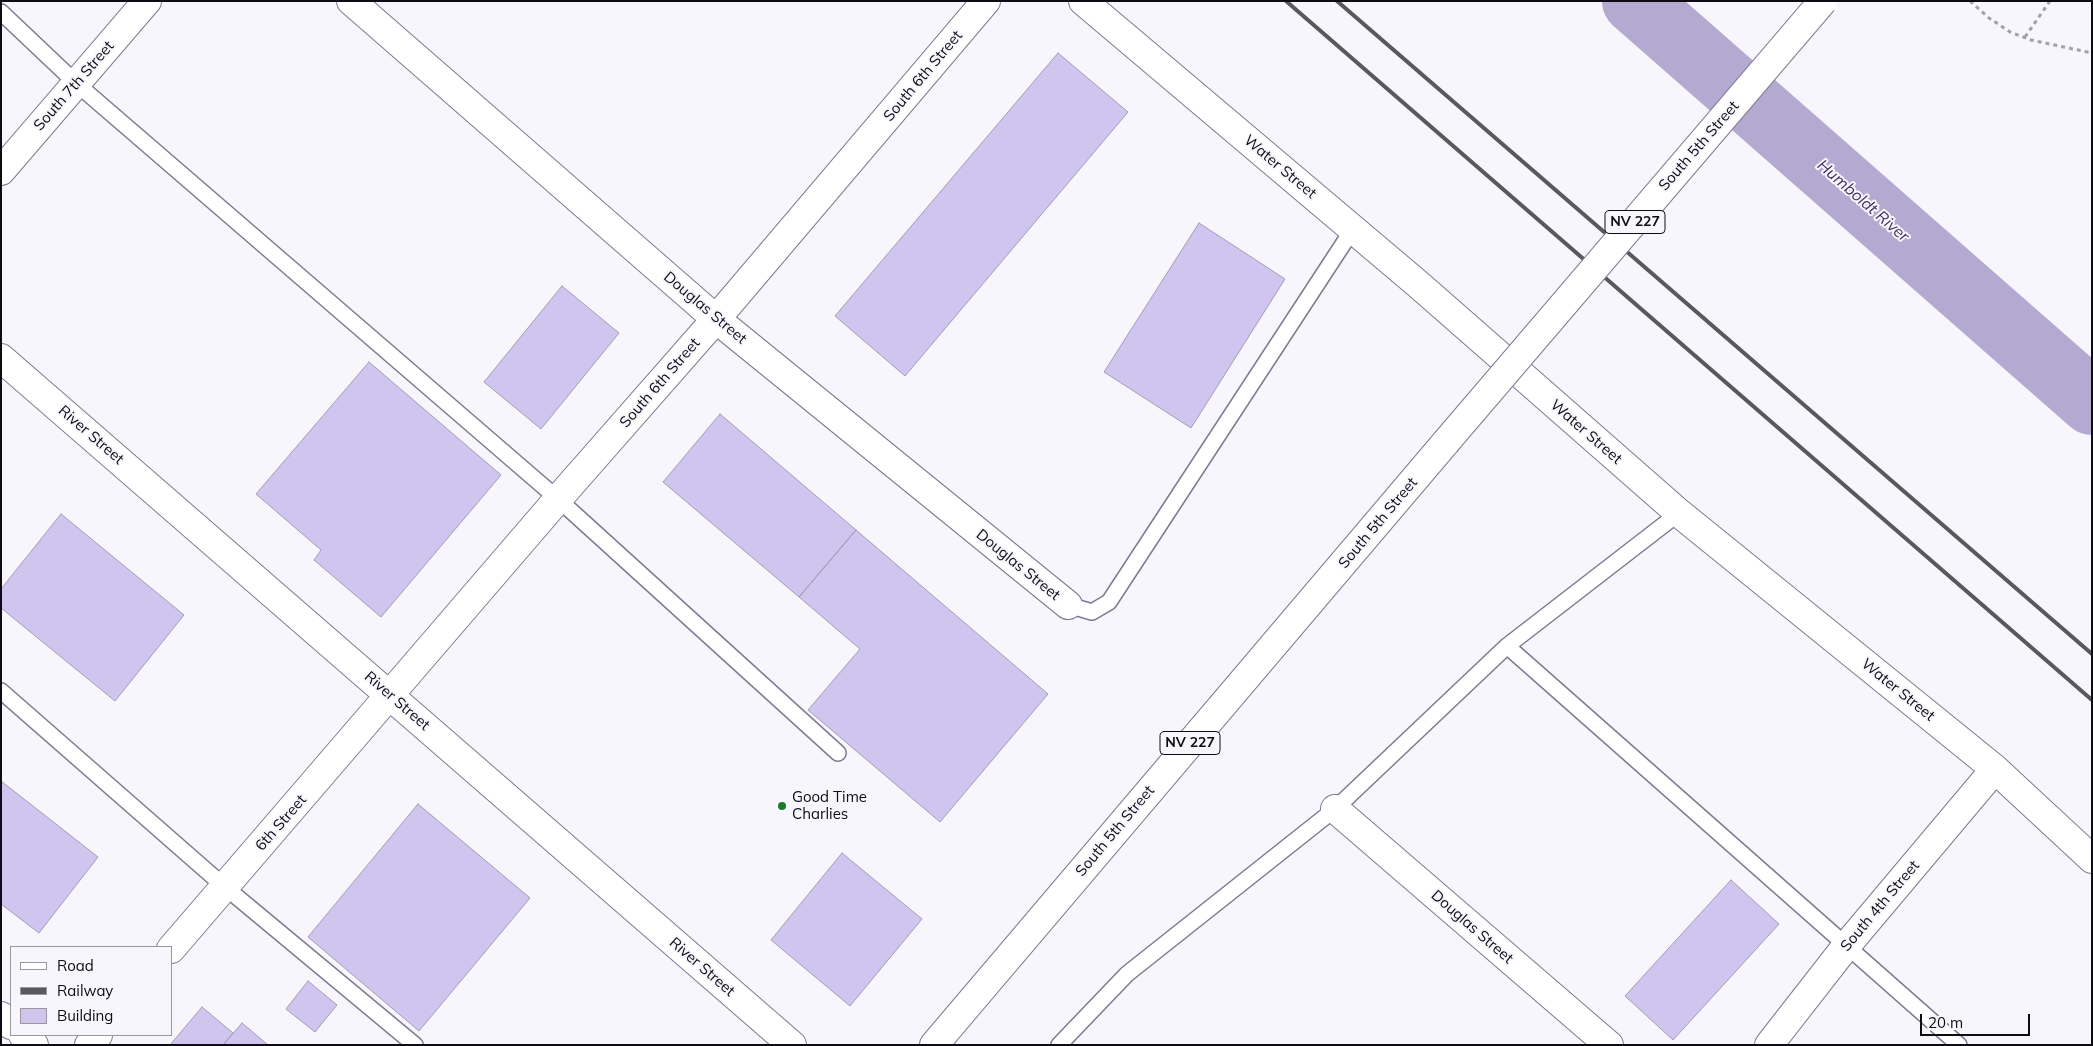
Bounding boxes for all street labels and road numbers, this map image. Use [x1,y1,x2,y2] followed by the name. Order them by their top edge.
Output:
[880,27,966,125] street label: South 6th Street
[30,37,118,135] street label: South 7th Street
[1655,97,1743,195] street label: South 5th Street
[1240,132,1320,202] street label: Water Street
[1605,210,1665,233] road number: NV 227
[660,268,750,348] street label: Douglas Street
[616,334,704,432] street label: South 6th Street
[1547,396,1625,468] street label: Water Street
[55,402,127,468] street label: River Street
[1335,474,1421,572] street label: South 5th Street
[972,526,1064,604] street label: Douglas Street
[1858,655,1938,725] street label: Water Street
[361,668,433,734] street label: River Street
[1160,731,1220,754] road number: NV 227
[1072,782,1158,880] street label: South 5th Street
[252,791,310,855] street label: 6th Street
[1837,857,1923,955] street label: South 4th Street
[1427,886,1517,968] street label: Douglas Street
[666,934,738,1000] street label: River Street

